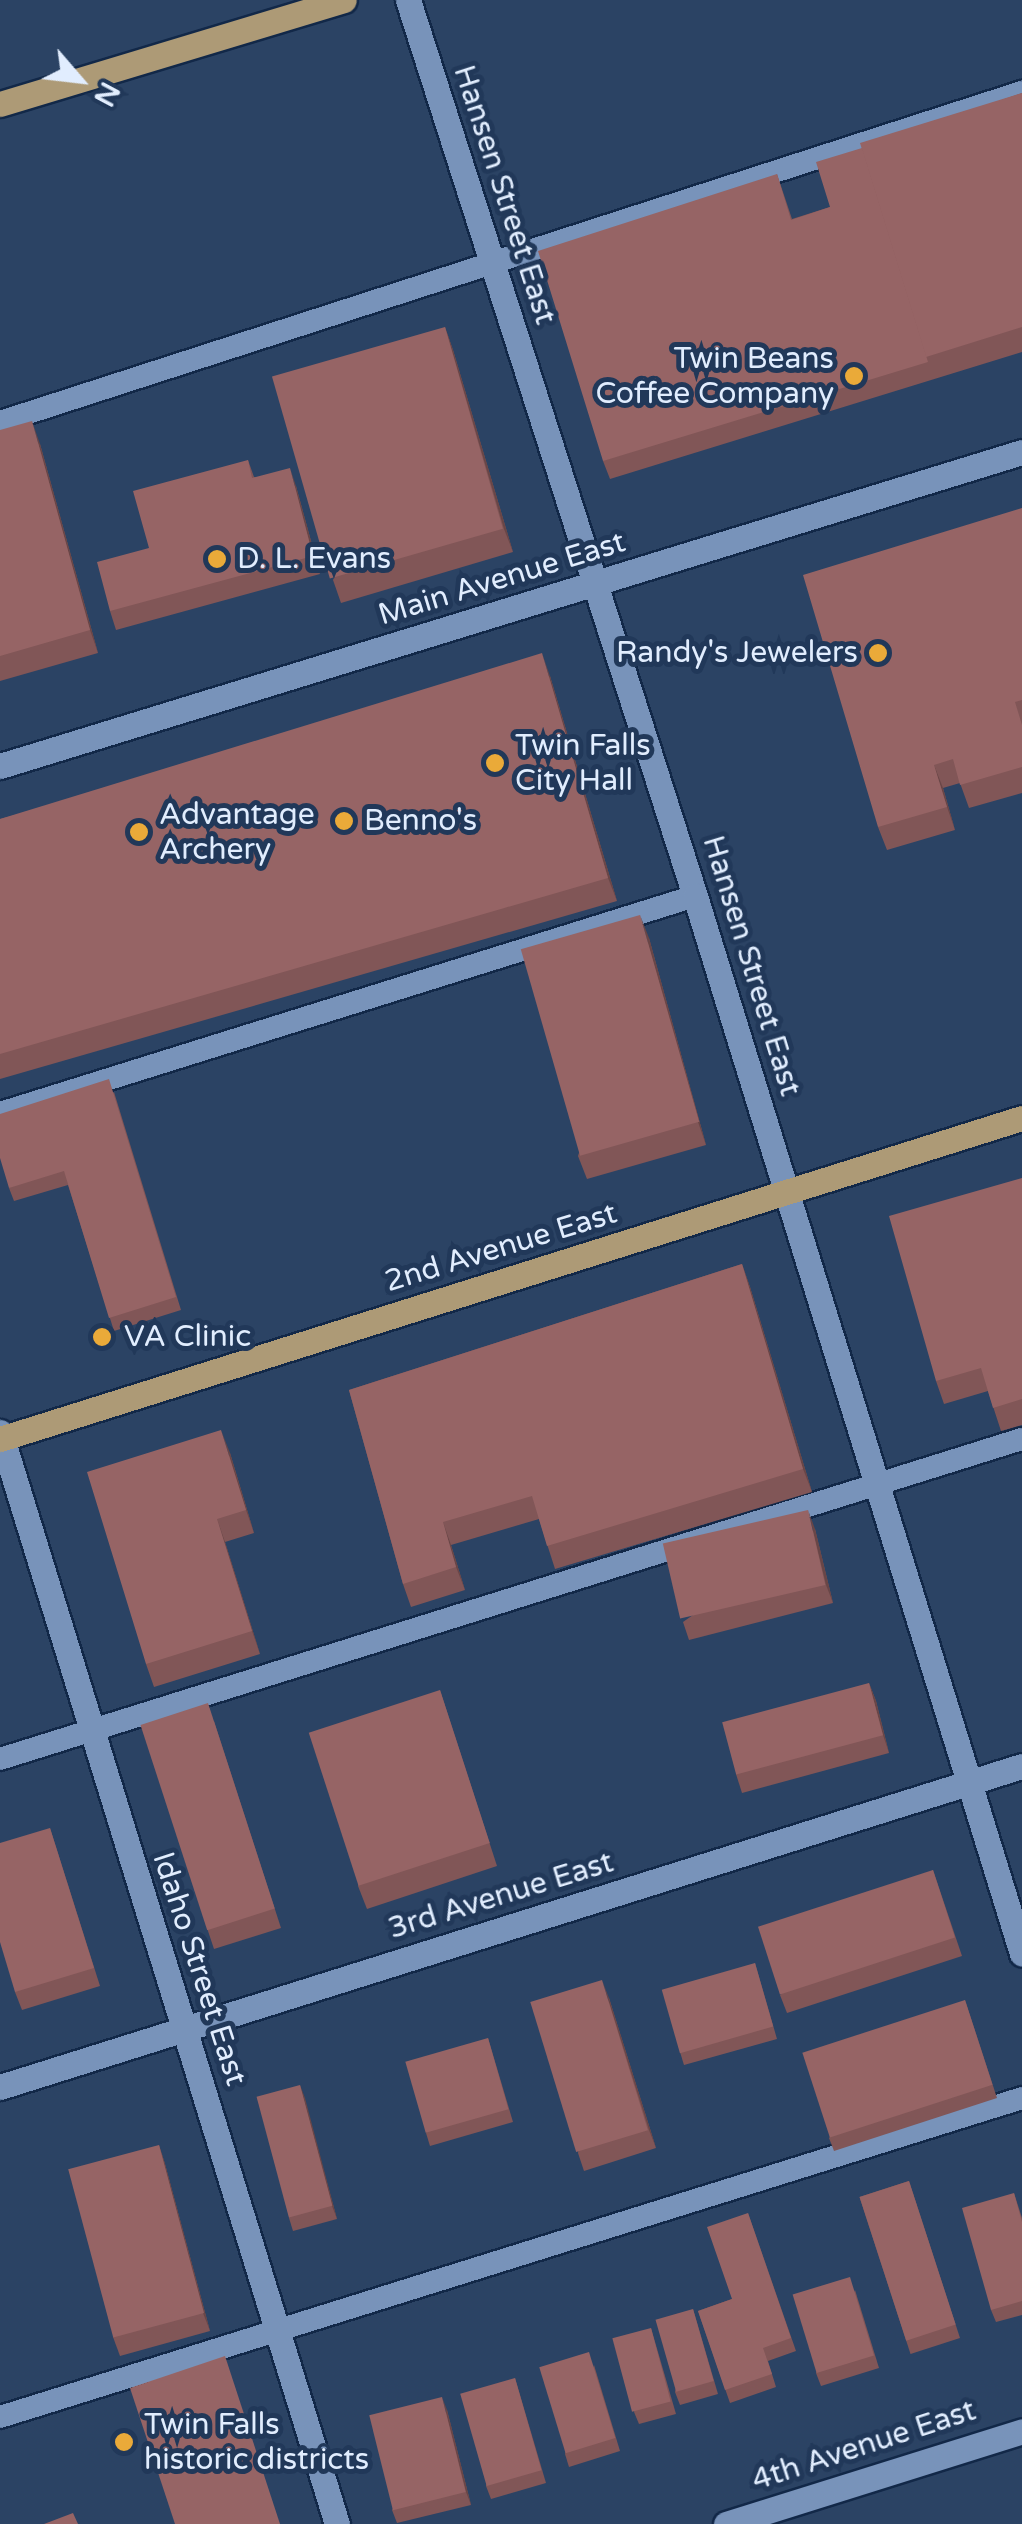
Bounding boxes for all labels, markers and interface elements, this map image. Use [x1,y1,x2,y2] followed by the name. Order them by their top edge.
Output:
[30,30,130,130] north arrow
[445,61,563,329] street label: Hansen Street East
[86,76,127,112] text: N
[595,341,834,412] place label: Twin Beans Coffee Company
[843,365,865,387] marker: Twin Beans Coffee Company
[374,524,630,634] street label: Main Avenue East
[237,541,391,577] place label: D. L. Evans
[206,548,228,570] marker: D. L. Evans
[616,635,858,671] place label: Randy's Jewelers
[867,642,889,664] marker: Randy's Jewelers
[515,728,651,798] place label: Twin Falls City Hall
[484,752,506,774] marker: Twin Falls City Hall
[159,797,315,868] place label: Advantage Archery
[364,803,477,839] place label: Benno's
[333,810,355,832] marker: Benno's
[128,821,150,843] marker: Advantage Archery
[694,831,808,1101] street label: Hansen Street East
[381,1196,621,1300] street label: 2nd Avenue East
[124,1319,251,1355] place label: VA Clinic
[89,1324,115,1350] marker: VA Clinic
[384,1845,618,1947] street label: 3rd Avenue East
[144,1848,254,2090] street label: Idaho Street East
[748,2393,980,2499] street label: 4th Avenue East
[144,2407,369,2478] place label: Twin Falls historic districts
[113,2431,135,2453] marker: Twin Falls historic districts

